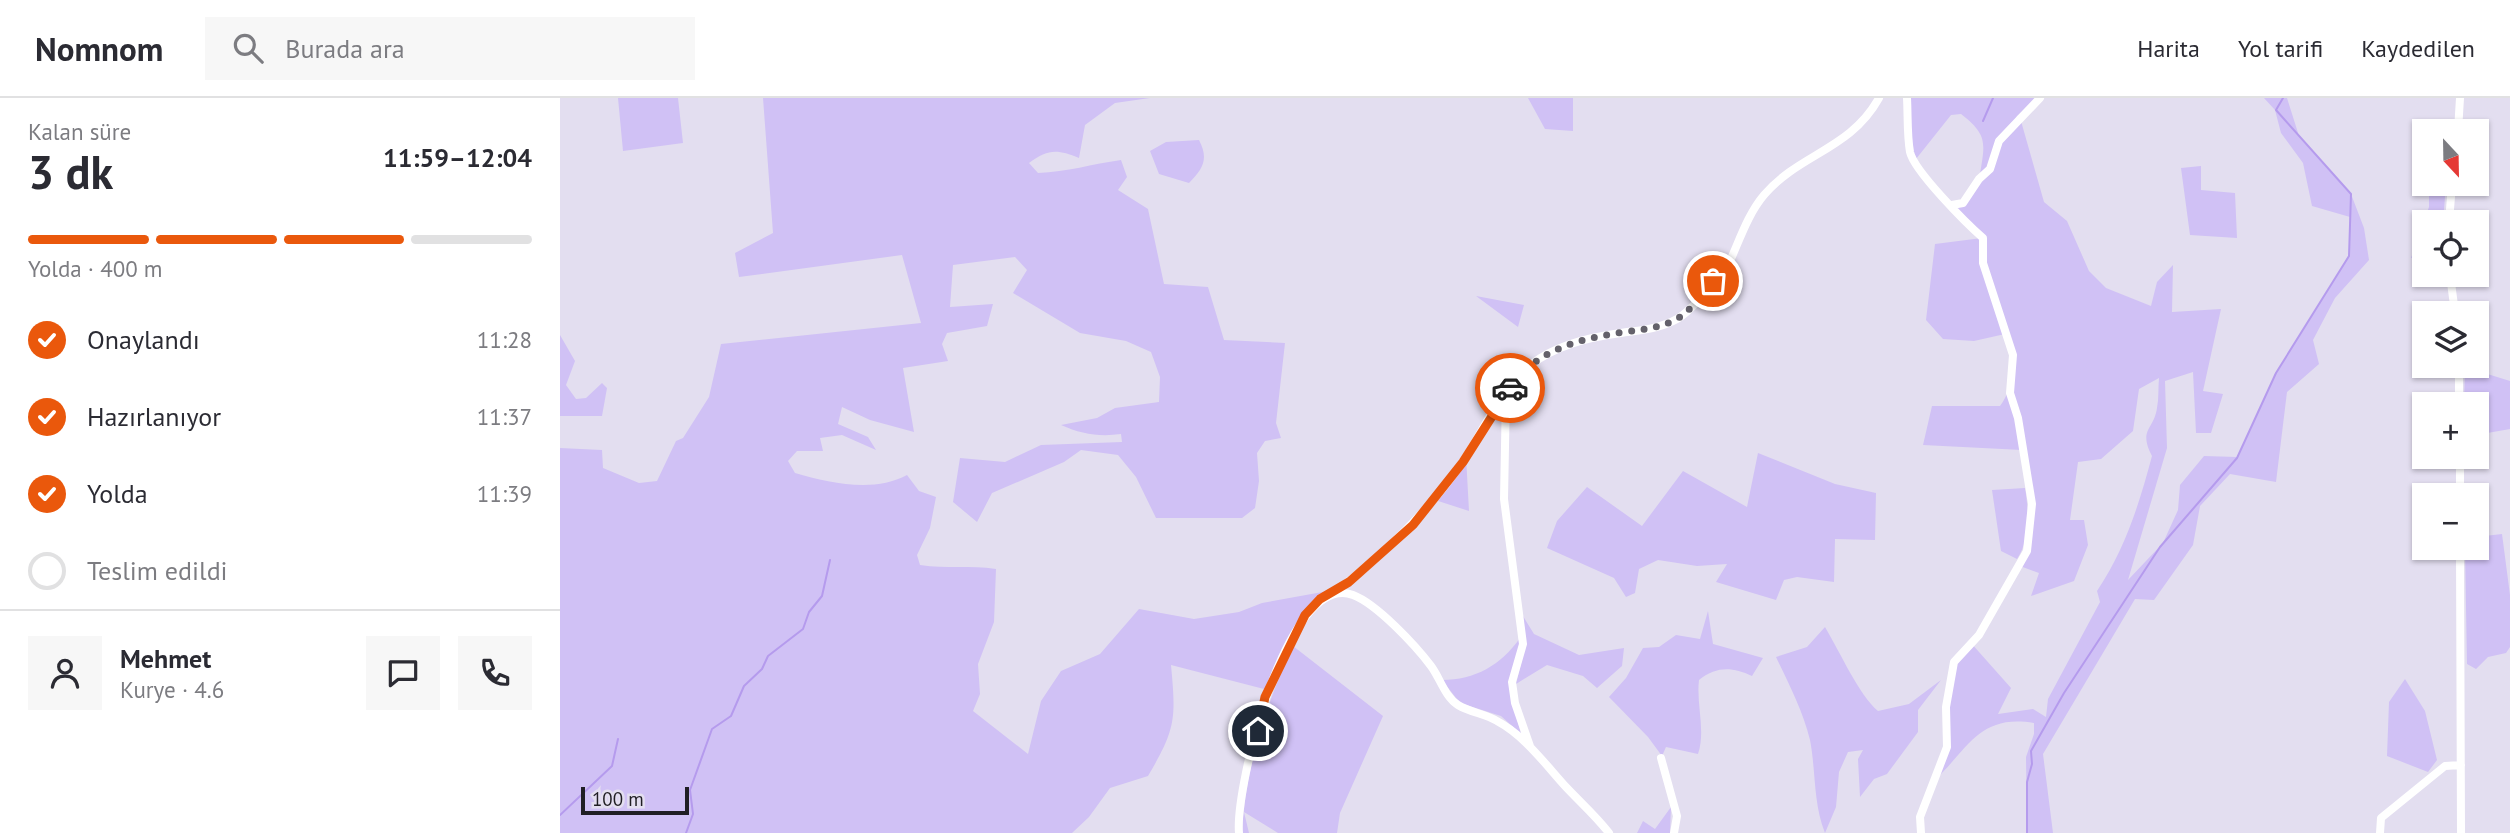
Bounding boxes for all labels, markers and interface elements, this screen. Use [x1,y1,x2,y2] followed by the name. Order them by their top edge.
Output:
[205,17,695,80] search box
[35,27,163,70] text: Nomnom
[229,29,267,67] icon: search
[285,32,405,65] text: Burada ara
[2137,33,2200,64] text: Harita
[2238,33,2323,64] text: Yol tarifi
[2361,33,2475,64] text: Kaydedilen
[28,117,131,146] text: Kalan süre
[2412,119,2488,196] north arrow
[2412,119,2489,560] map controls
[383,141,532,174] text: 11:59–12:04
[28,142,113,202] text: 3 dk
[2412,210,2489,287] button: locate
[1683,251,1743,311] pin
[28,254,163,283] text: Yolda · 400 m
[1694,262,1732,300] icon: bag
[2412,301,2489,378] button: layers
[28,321,66,359] icon: check
[87,323,200,356] text: Onaylandı
[477,325,532,354] text: 11:28
[1475,353,1545,423] courier
[1491,369,1529,407] icon: car
[2412,392,2489,469] button: +
[28,398,66,436] icon: check
[87,400,221,433] text: Hazırlanıyor
[477,402,532,431] text: 11:37
[28,475,66,513] icon: check
[87,477,148,510] text: Yolda
[477,479,532,508] text: 11:39
[2412,483,2489,560] button: −
[87,554,228,587] text: Teslim edildi
[28,636,102,710] button: person
[366,636,440,710] button: chat
[458,636,532,710] button: phone
[120,642,211,675] text: Mehmet
[120,675,224,704] text: Kurye · 4.6
[1228,701,1288,761] pin
[1239,712,1277,750] icon: home
[581,784,690,816] scale bar
[592,787,644,811] text: 100 m

